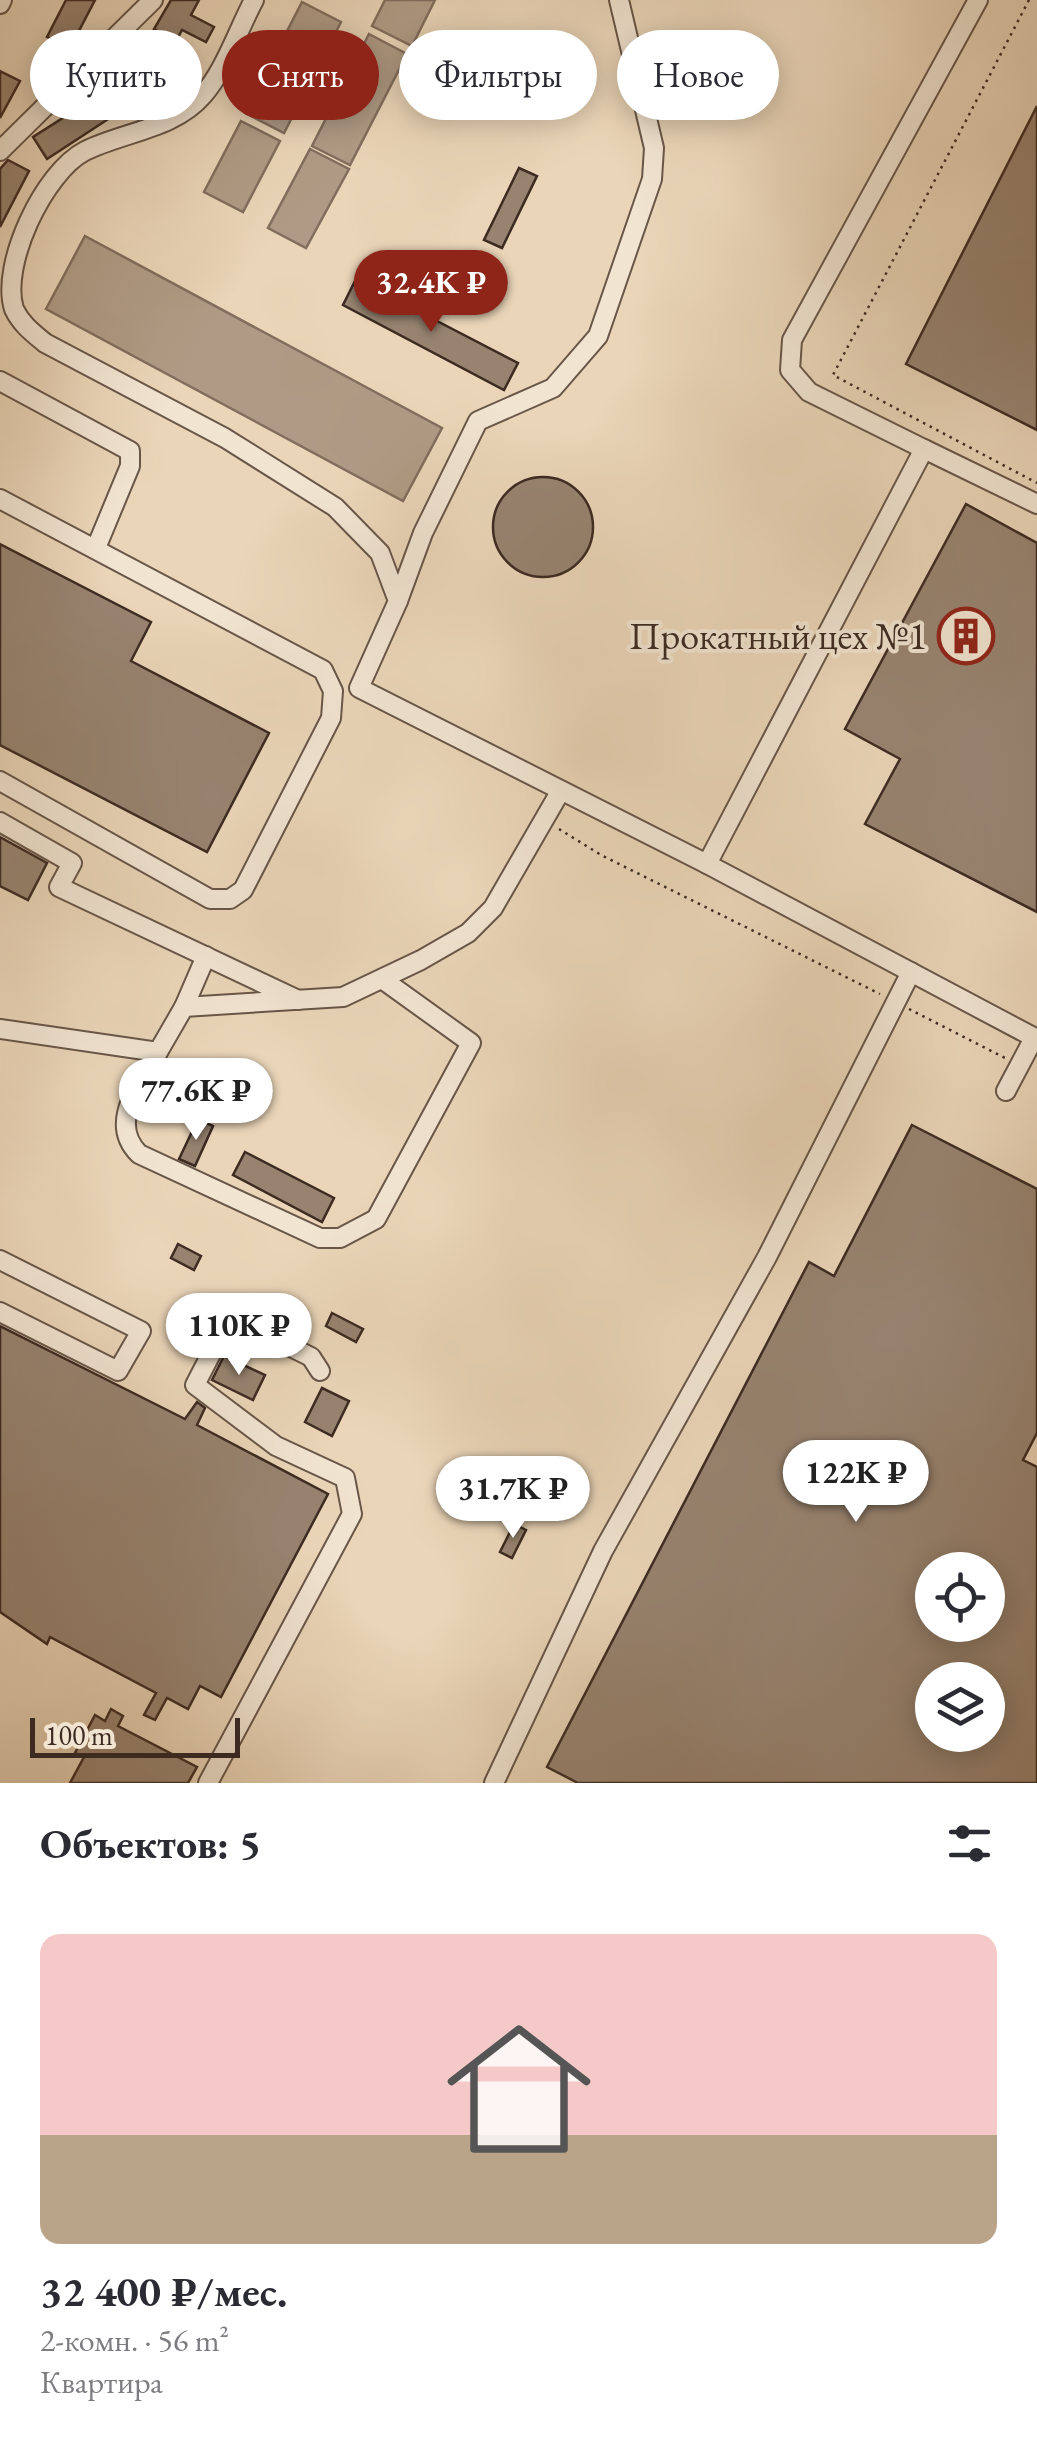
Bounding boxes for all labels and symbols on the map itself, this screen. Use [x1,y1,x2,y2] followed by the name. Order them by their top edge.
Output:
[339,250,523,335] pin: 32.4K ₽
[936,606,996,666] building icon: Прокатный цех №1
[629,611,927,660] place label: Прокатный цех №1
[104,1058,288,1143] pin: 77.6K ₽
[158,1293,320,1378] pin: 110K ₽
[775,1440,937,1525] pin: 122K ₽
[421,1456,605,1541] pin: 31.7K ₽
[30,1713,240,1758] scale bar

